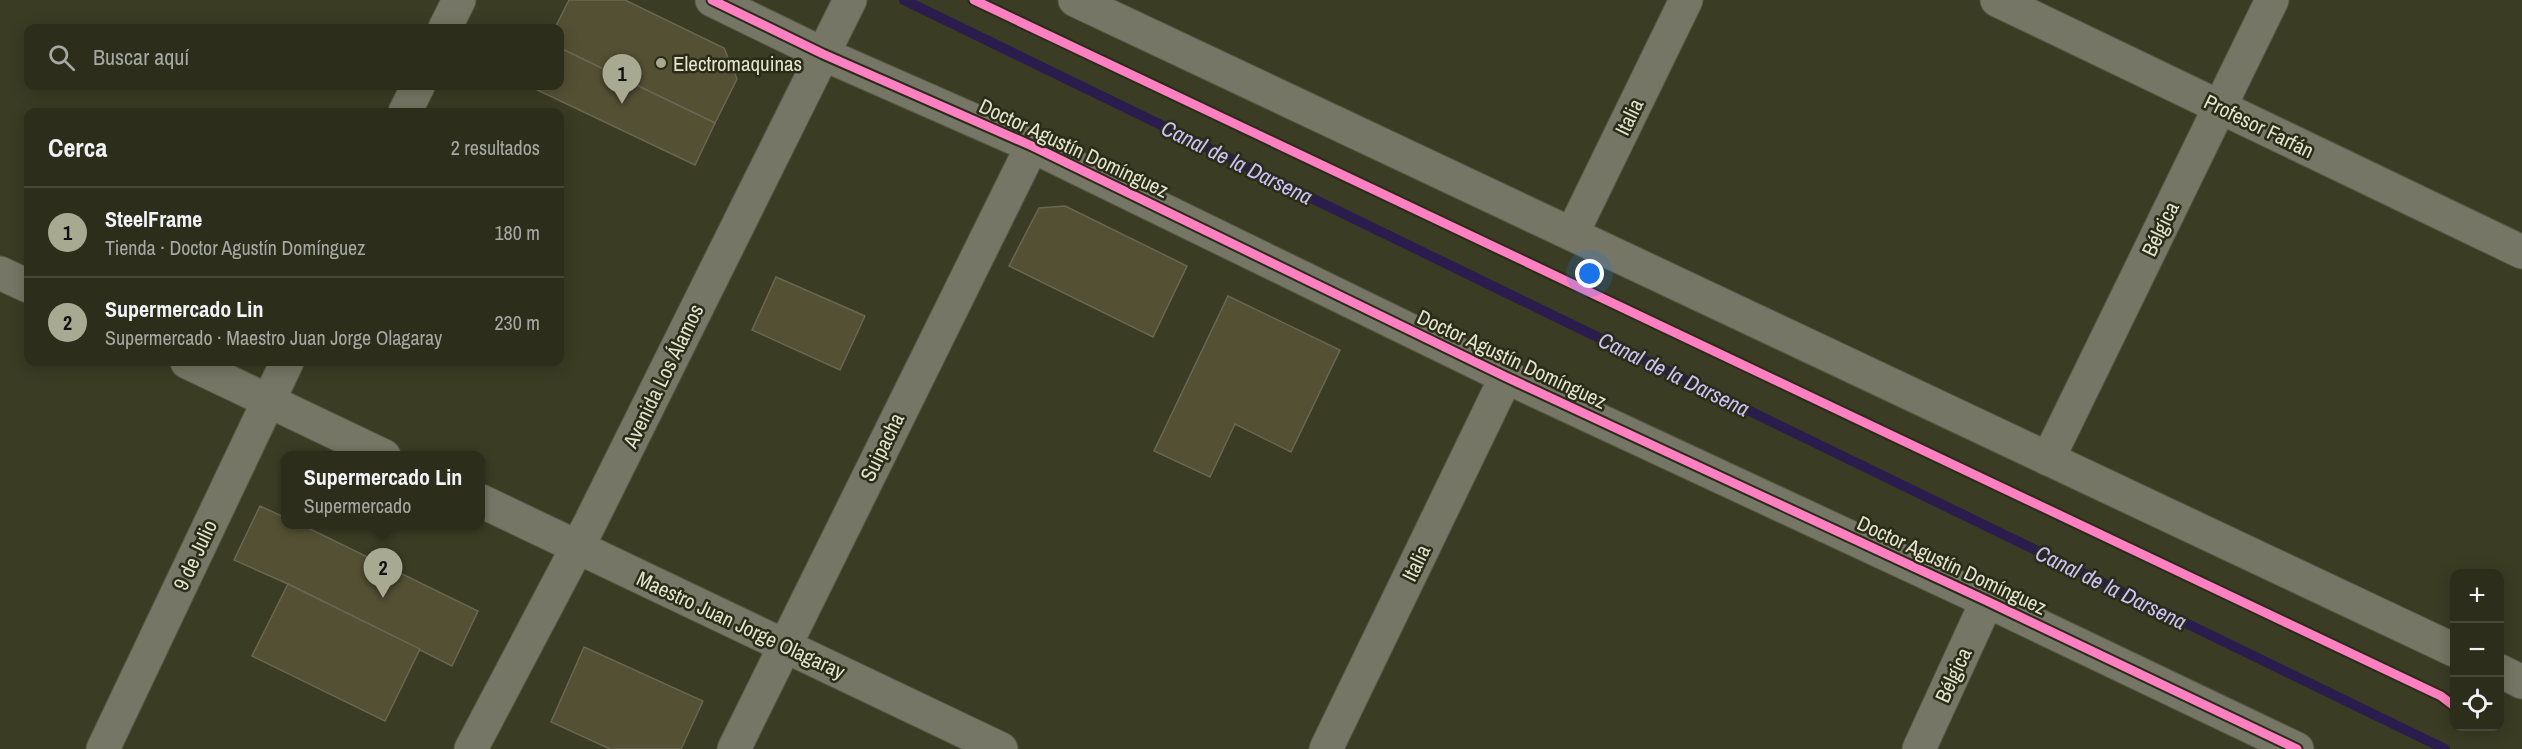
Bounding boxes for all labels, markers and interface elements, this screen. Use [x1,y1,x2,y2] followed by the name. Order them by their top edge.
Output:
[24,24,564,90] search box
[45,41,78,74] icon: search
[93,42,189,72] text: Buscar aquí
[673,49,802,78] place label: Electromaquinas
[602,54,642,104] pin: 1
[654,56,668,70] marker: Electromaquinas
[2199,87,2319,165] street label: Profesor Farfán
[975,91,1174,205] street label: Doctor Agustín Domínguez
[1608,93,1650,140] street label: Italia
[1157,112,1317,212] water label: Canal de la Darsena
[48,130,107,165] text: Cerca
[451,134,540,161] text: 2 resultados
[2134,196,2186,261] street label: Bélgica
[105,204,202,234] text: SteelFrame
[63,219,72,246] text: 1
[494,219,540,246] text: 180 m
[105,234,365,261] text: Tienda · Doctor Agustín Domínguez
[1575,259,1604,288] your location
[105,294,263,324] text: Supermercado Lin
[615,299,710,454] street label: Avenida Los Álamos
[1413,302,1612,416] street label: Doctor Agustín Domínguez
[63,309,72,336] text: 2
[494,309,540,336] text: 230 m
[105,324,442,351] text: Supermercado · Maestro Juan Jorge Olagaray
[1594,324,1754,424] water label: Canal de la Darsena
[853,408,911,486] street label: Suipacha
[281,451,485,529] popup
[304,462,462,492] text: Supermercado Lin
[304,492,411,519] text: Supermercado
[1853,508,2052,622] street label: Doctor Agustín Domínguez
[166,515,224,595] street label: 9 de Julio
[2031,537,2191,637] water label: Canal de la Darsena
[1395,539,1437,586] street label: Italia
[364,548,403,598] pin: 2
[632,564,850,686] street label: Maestro Juan Jorge Olagaray
[2450,569,2504,731] map controls
[2450,569,2504,623] button: +
[2450,623,2504,677] button: −
[1928,642,1978,707] street label: Bélgica
[2450,677,2504,731] button: locate

